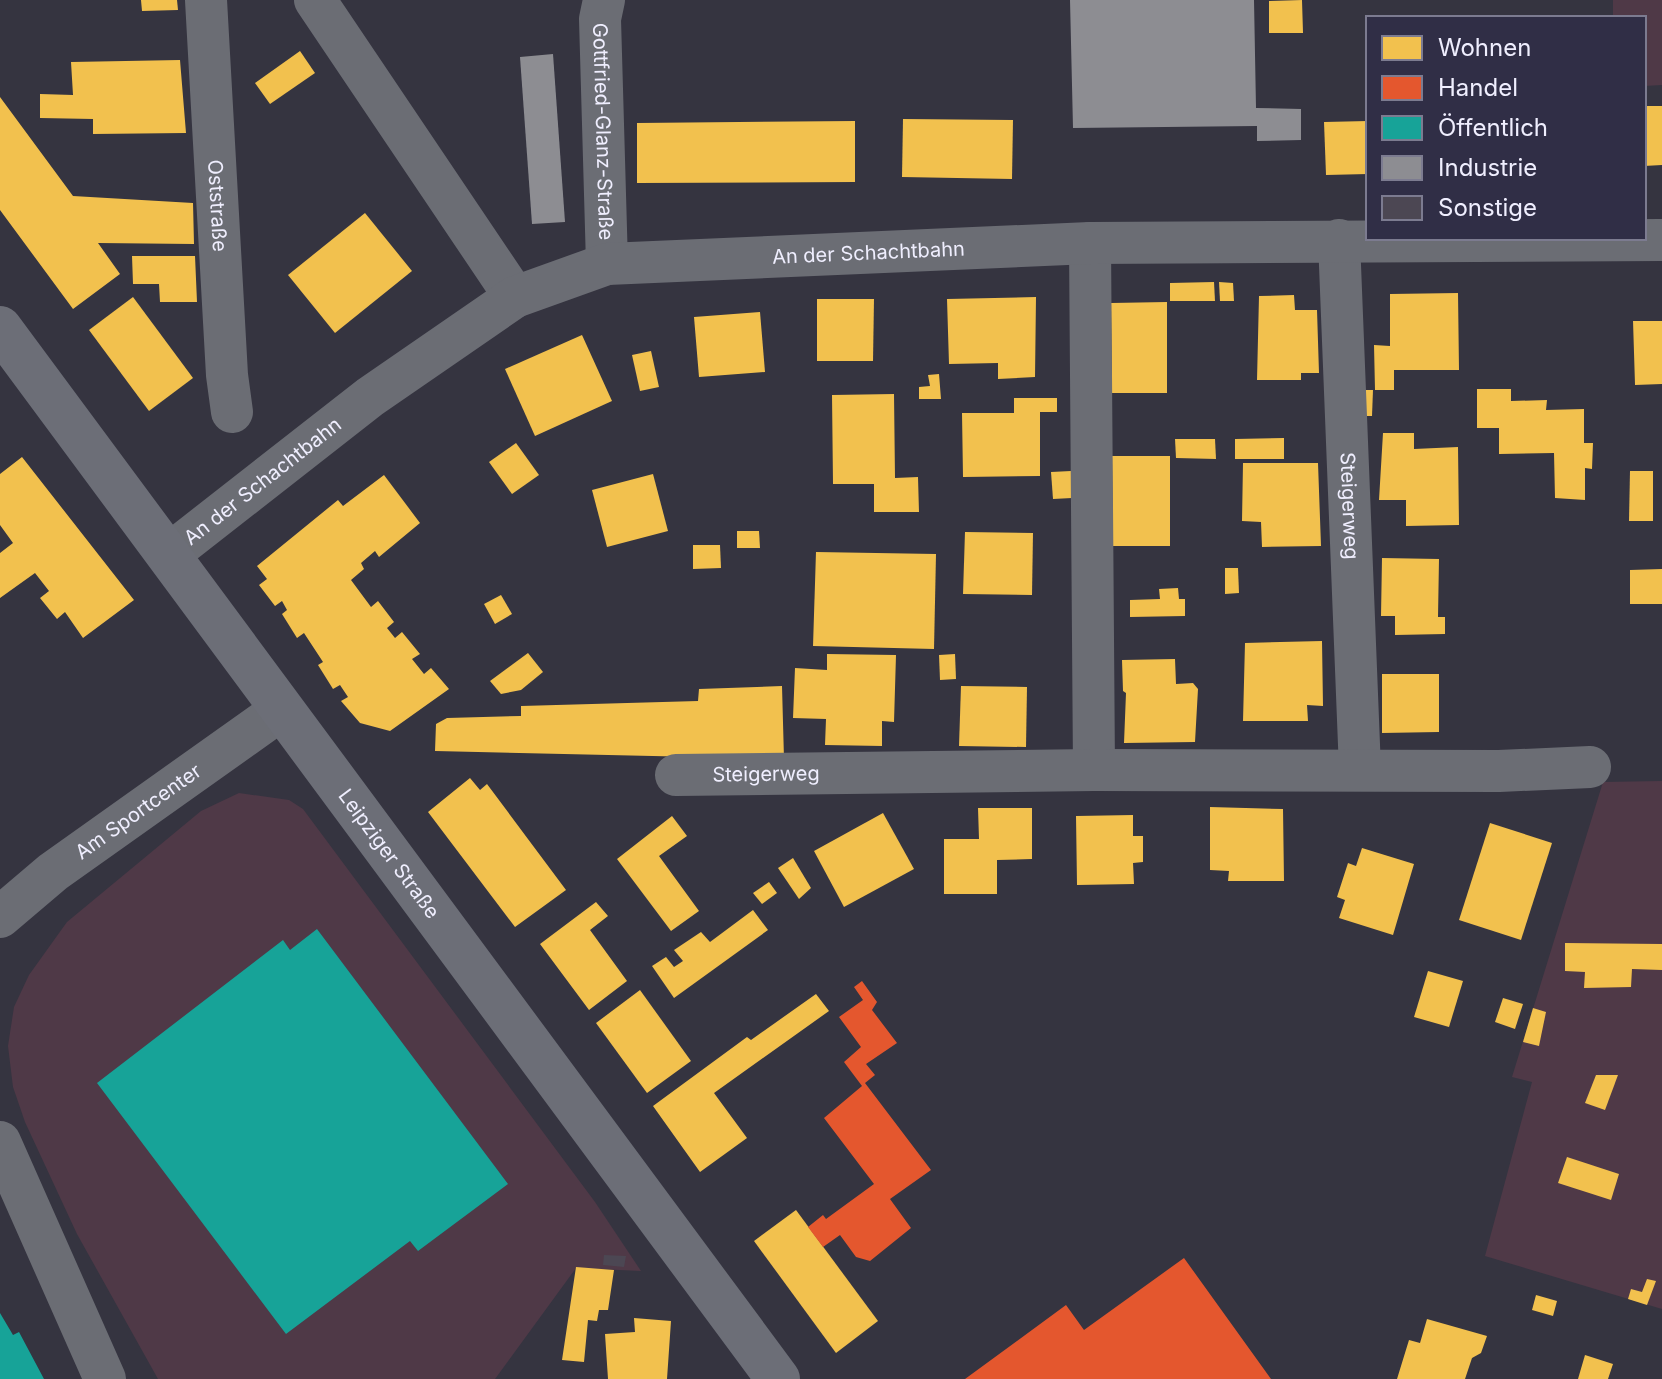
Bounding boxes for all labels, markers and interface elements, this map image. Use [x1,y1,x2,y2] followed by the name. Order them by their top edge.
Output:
[1366,16,1646,240] legend
[588,22,618,241] street label: Gottfried-Glanz-Straße
[1438,33,1531,62] text: Wohnen
[1438,73,1518,102] text: Handel
[1438,113,1548,142] text: Öffentlich
[1438,153,1537,182] text: Industrie
[203,159,232,252] street label: Oststraße
[1438,193,1537,222] text: Sonstige
[772,236,965,269] street label: An der Schachtbahn
[179,412,346,550] street label: An der Schachtbahn
[1335,452,1364,560] street label: Steigerweg
[71,758,206,864] street label: Am Sportcenter
[712,761,820,787] street label: Steigerweg
[333,784,445,923] street label: Leipziger Straße

